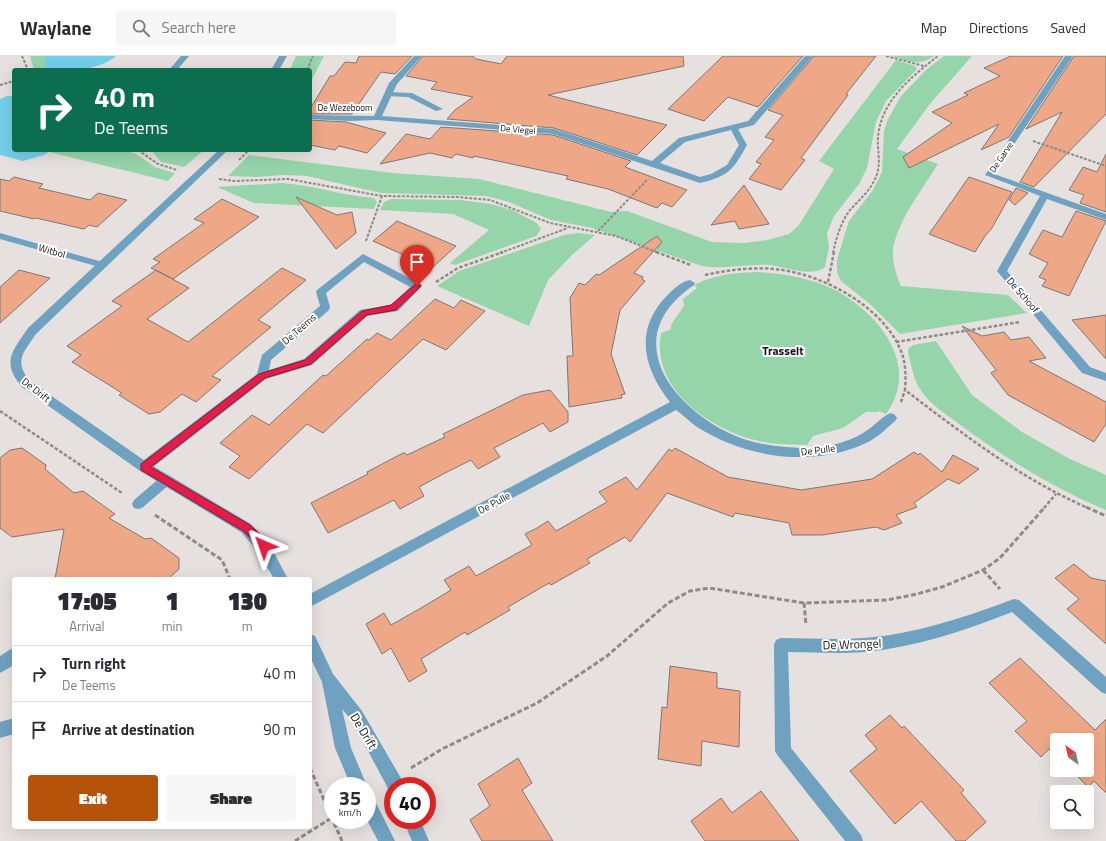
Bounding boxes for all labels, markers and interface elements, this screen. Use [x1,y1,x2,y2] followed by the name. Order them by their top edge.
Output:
[116,10,396,46] search box
[20,13,92,42] text: Waylane
[162,16,236,39] text: Search here
[130,17,152,39] icon: search
[921,17,947,38] text: Map
[969,17,1028,38] text: Directions
[1050,17,1086,38] text: Saved
[94,75,155,118] text: 40 m
[28,84,80,136] icon: right
[317,101,373,114] street label: De Wezeboom
[94,114,168,141] text: De Teems
[500,121,536,137] street label: De Vlegel
[986,139,1016,175] street label: De Garve
[37,240,67,262] street label: Witbol
[400,245,434,286] pin
[406,251,428,273] icon: arrive
[1003,274,1043,317] street label: De Schoof
[279,310,320,348] street label: De Teems
[762,341,804,360] district label: Trasselt
[19,374,54,406] street label: De Drift
[800,440,836,460] street label: De Pulle
[475,488,513,518] street label: De Pulle
[243,525,285,567] position arrow
[57,583,117,619] text: 17:05
[165,583,179,619] text: 1
[227,583,267,619] text: 130
[69,616,104,636] text: Arrival
[162,616,182,636] text: min
[242,616,253,636] text: m
[822,633,882,655] street label: De Wrongel
[62,652,126,675] text: Turn right
[263,662,296,685] text: 40 m
[28,663,50,685] icon: right
[62,675,116,695] text: De Teems
[346,709,383,753] street label: De Drift
[62,718,195,741] text: Arrive at destination
[263,718,296,741] text: 90 m
[28,719,50,741] icon: arrive
[1050,733,1094,777] north arrow
[1050,733,1094,829] map controls
[28,775,158,821] button: Exit
[166,775,296,821] button: Share
[384,777,436,829] speed limit sign: 40
[339,782,361,813] text: 35
[1050,785,1094,829] button: search
[339,805,361,820] text: km/h

